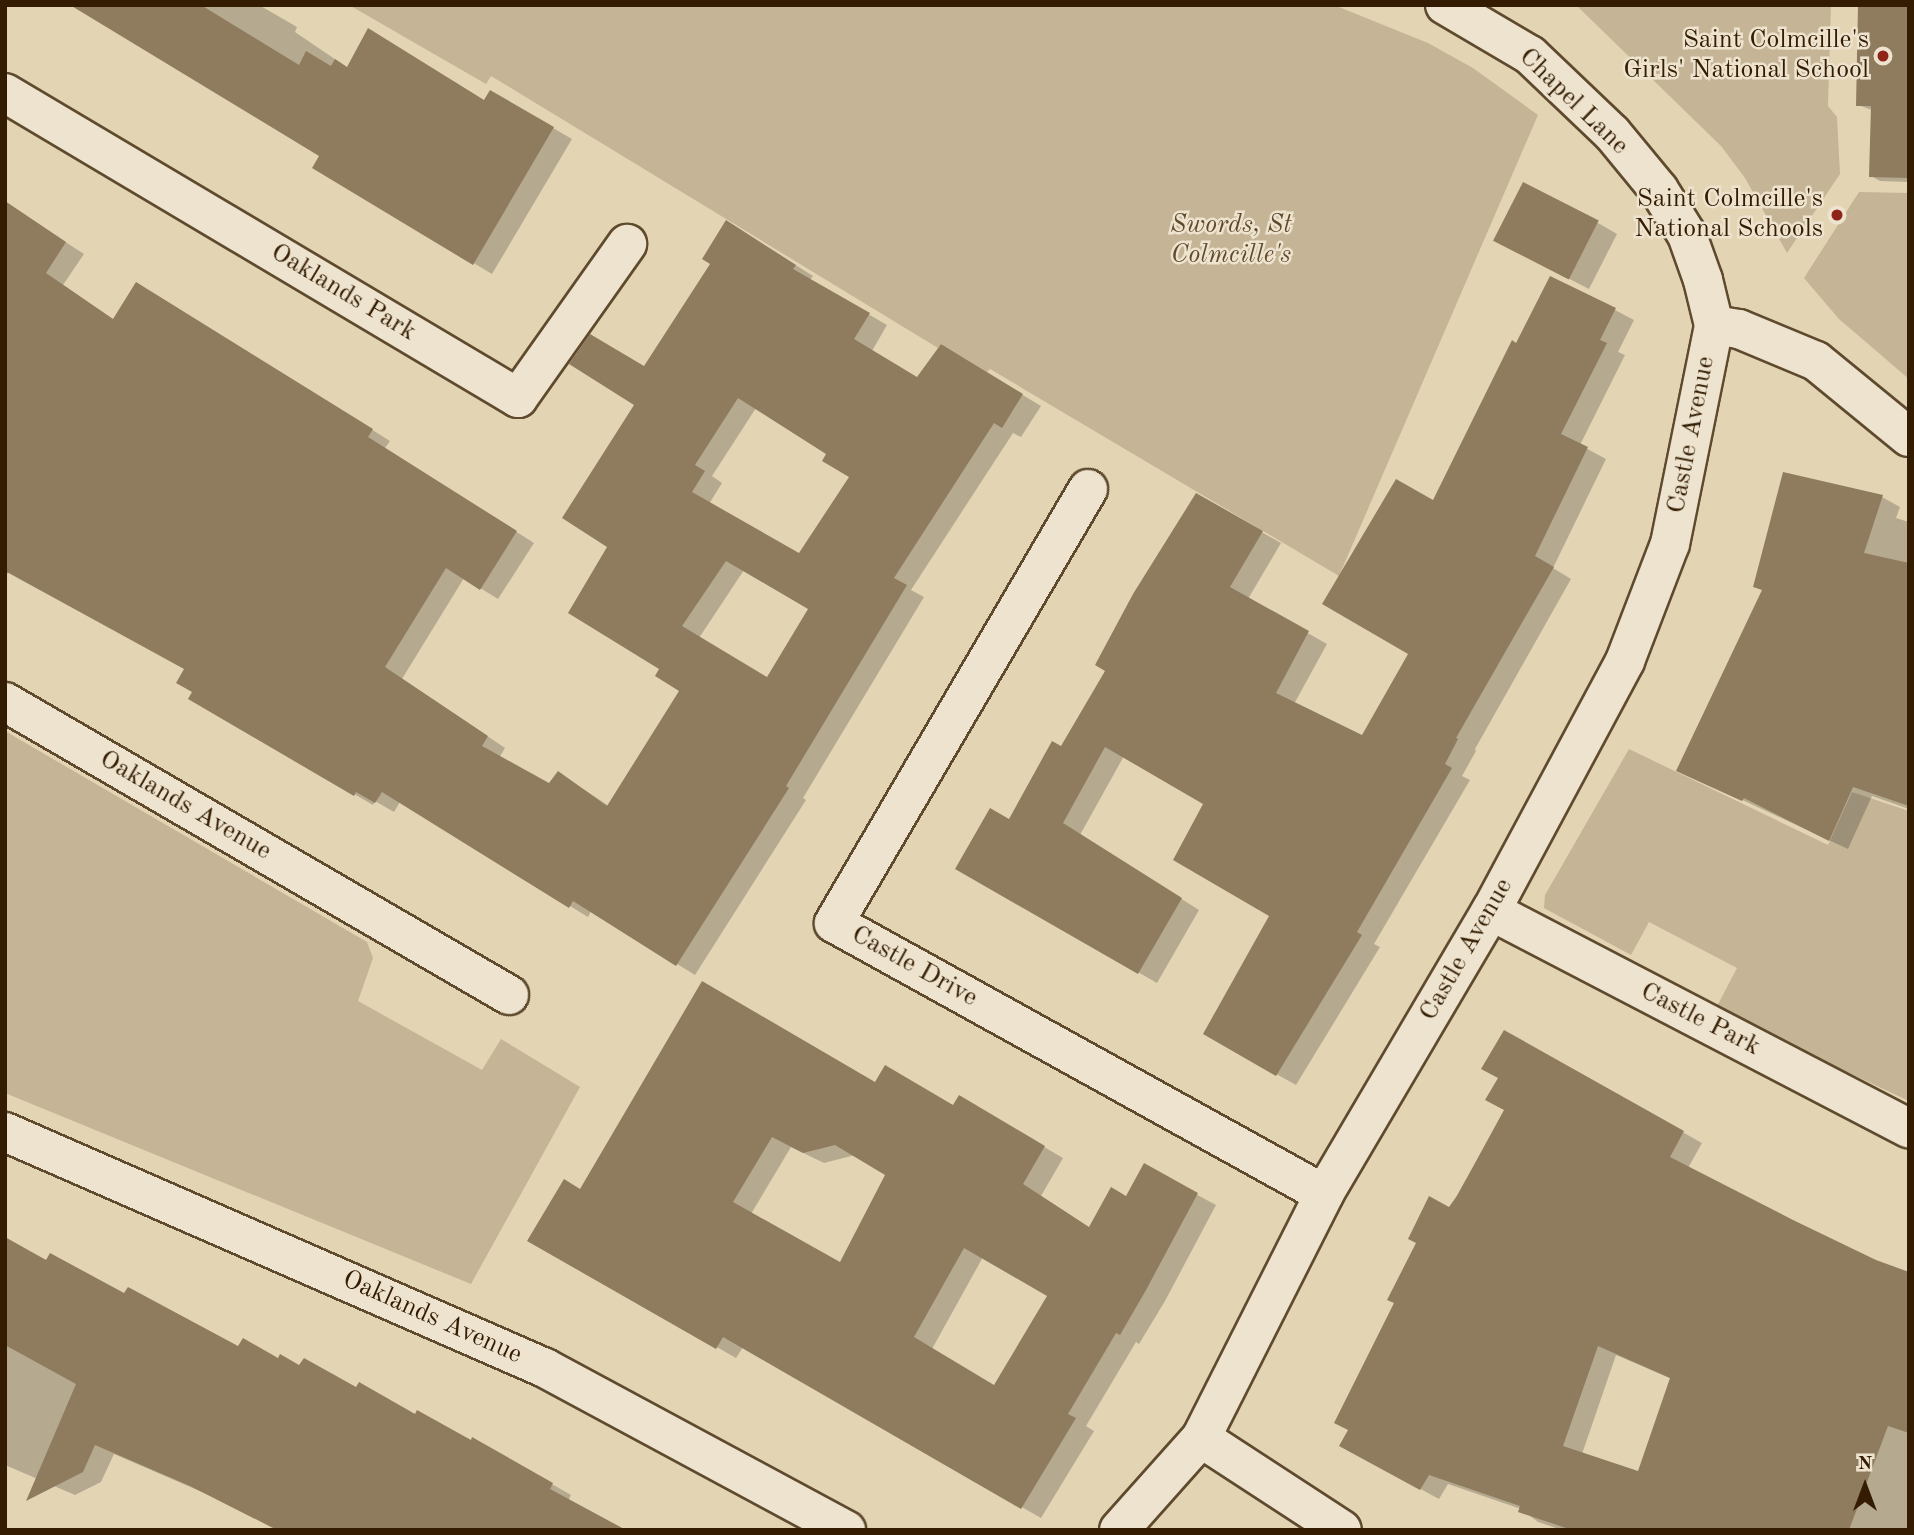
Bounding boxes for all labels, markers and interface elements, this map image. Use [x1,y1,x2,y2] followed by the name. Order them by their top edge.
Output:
[1623,25,1869,86] place label: Saint Colmcille's Girls' National School
[1512,42,1634,162] street label: Chapel Lane
[1875,48,1891,64] marker: Saint Colmcille's Girls' National School
[1634,184,1823,246] place label: Saint Colmcille's National Schools
[1829,207,1845,223] marker: Saint Colmcille's National Schools
[1170,210,1292,272] park label: Swords, St Colmcille's
[265,237,421,349] street label: Oaklands Park
[1661,354,1723,516] street label: Castle Avenue
[94,744,276,868] street label: Oaklands Avenue
[1414,873,1520,1027] street label: Castle Avenue
[845,920,983,1014] street label: Castle Drive
[1635,976,1765,1064] street label: Castle Park
[337,1264,527,1372] street label: Oaklands Avenue
[1830,1451,1900,1521] north arrow
[1858,1455,1872,1474] text: N

